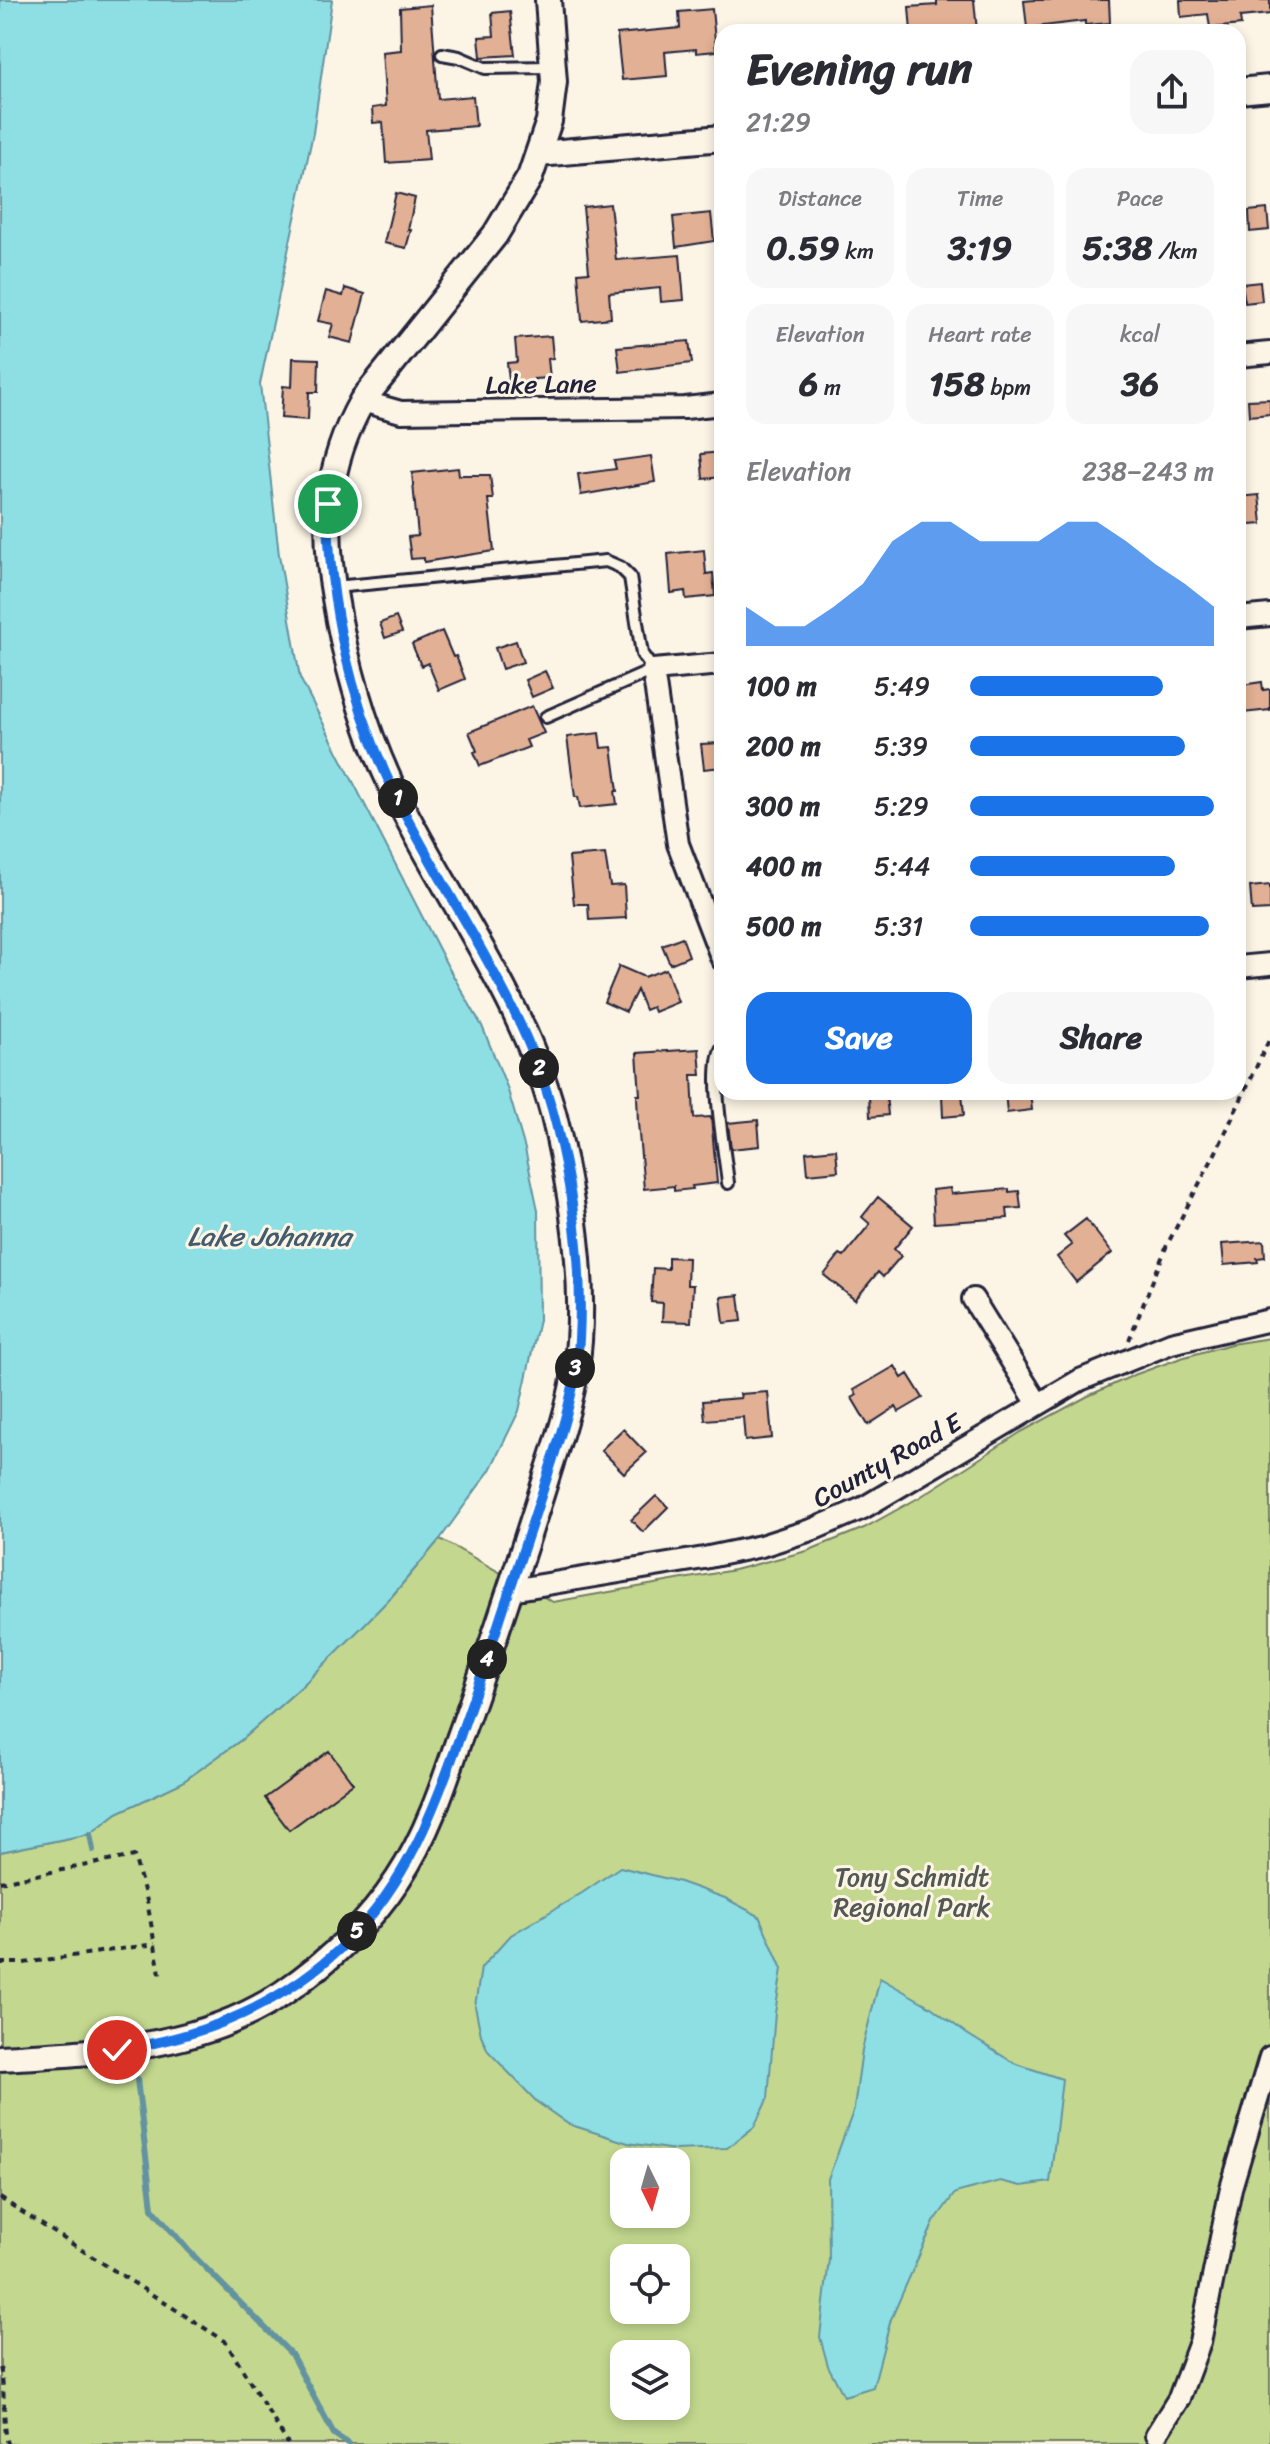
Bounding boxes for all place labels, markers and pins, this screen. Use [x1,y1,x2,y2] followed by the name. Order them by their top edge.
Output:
[294,470,362,538] pin
[378,778,418,818] pin: 1
[519,1048,559,1088] pin: 2
[555,1348,595,1388] pin: 3
[467,1639,507,1679] pin: 4
[337,1911,377,1951] pin: 5
[83,2016,151,2084] pin

